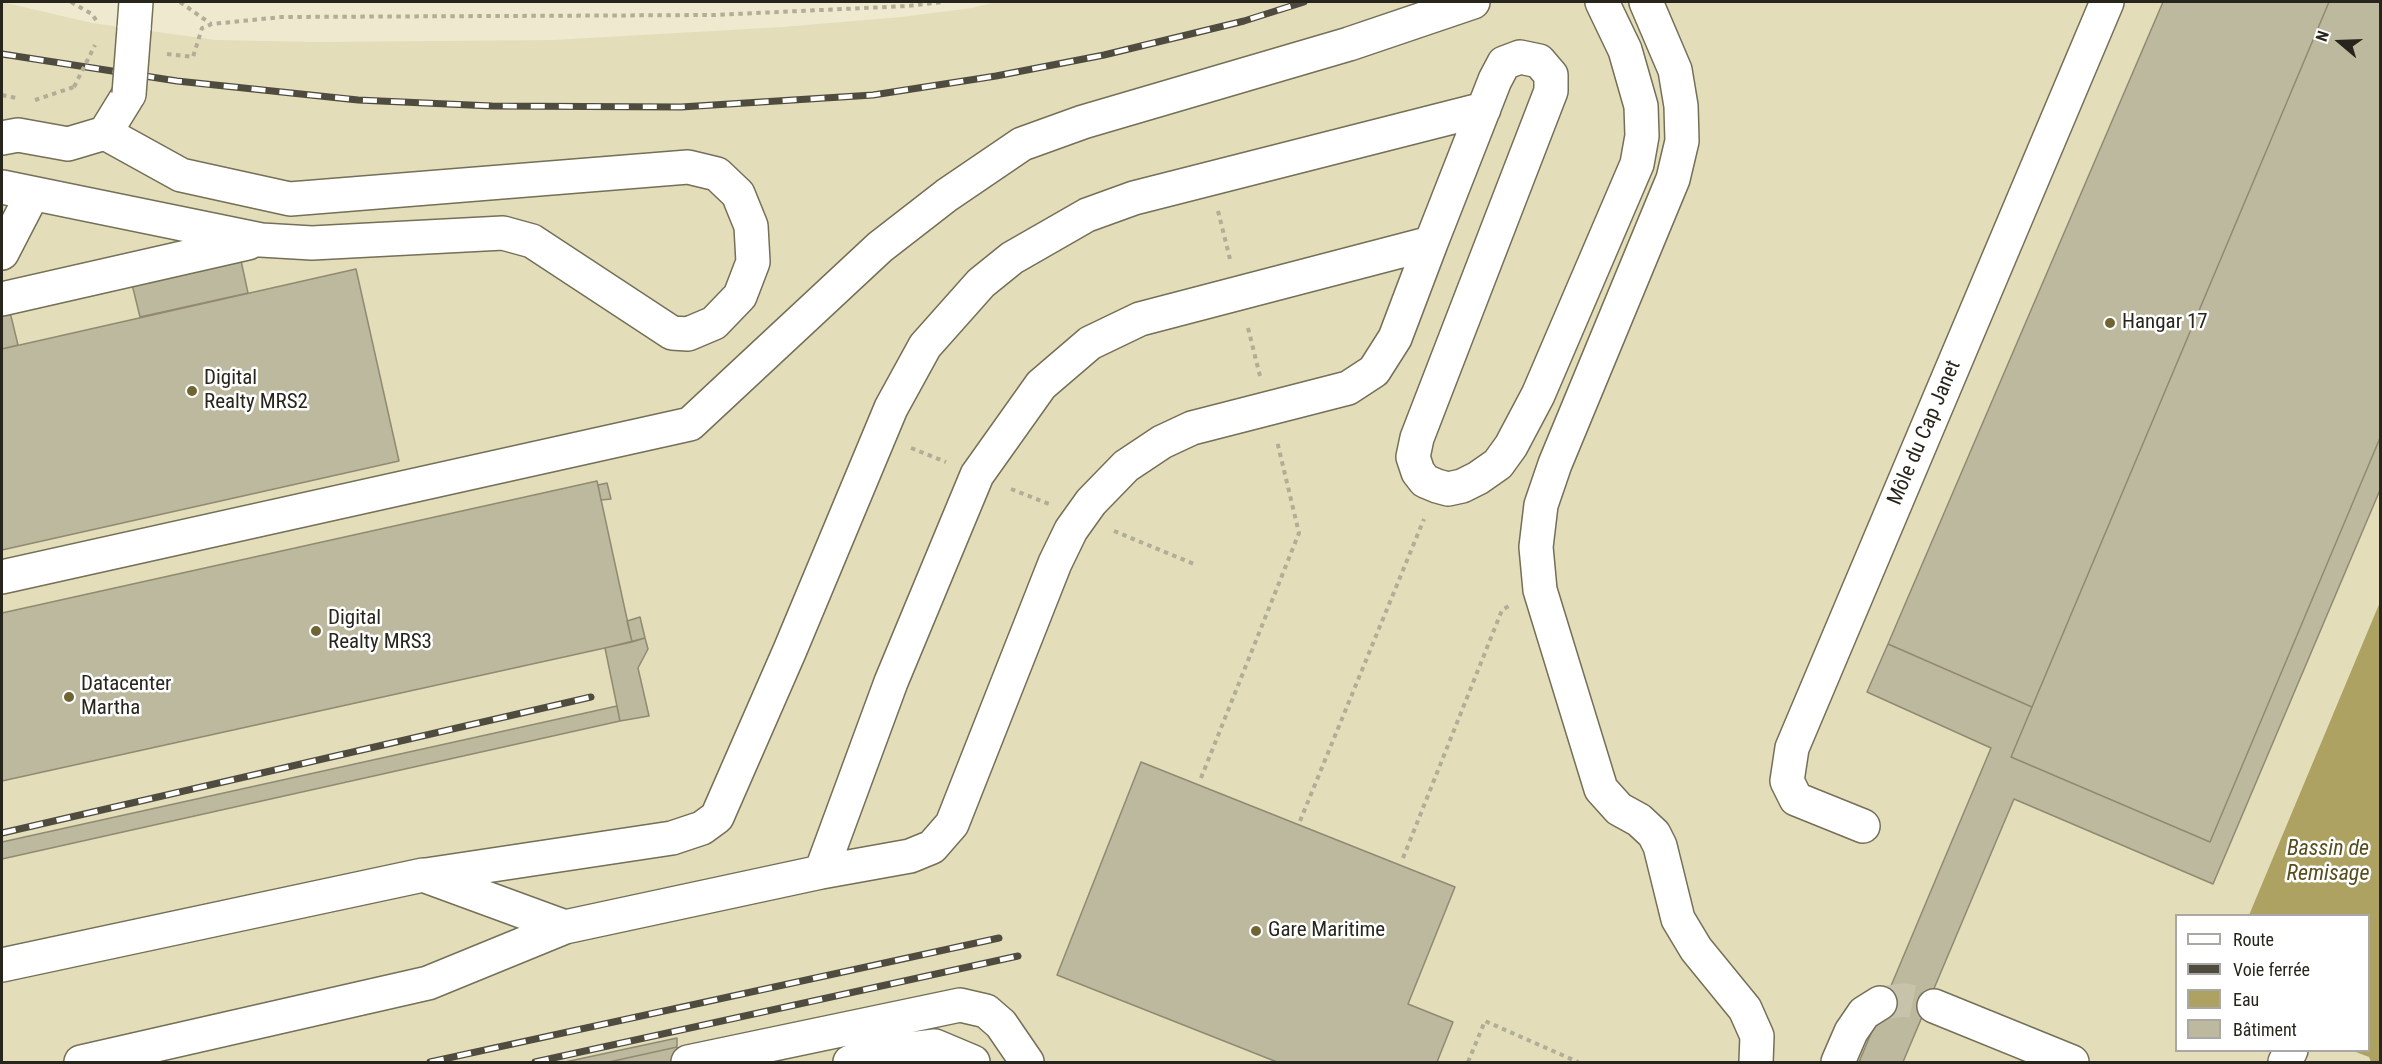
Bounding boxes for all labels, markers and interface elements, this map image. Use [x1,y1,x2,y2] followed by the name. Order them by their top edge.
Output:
[2310,12,2370,72] north arrow
[2312,28,2333,44] text: N
[2122,310,2208,336] place label: Hangar 17
[2103,316,2117,330] marker: Hangar 17
[1883,357,1967,509] street label: Môle du Cap Janet
[204,366,308,416] place label: Digital Realty MRS2
[185,384,199,398] marker: Digital Realty MRS2
[328,606,432,656] place label: Digital Realty MRS3
[309,624,323,638] marker: Digital Realty MRS3
[81,672,171,722] place label: Datacenter Martha
[62,690,76,704] marker: Datacenter Martha
[2287,836,2369,888] water label: Bassin de Remisage
[2175,914,2370,1052] legend
[1268,918,1385,944] place label: Gare Maritime
[1249,924,1263,938] marker: Gare Maritime
[2233,929,2274,950] text: Route
[2233,959,2310,980] text: Voie ferrée
[2233,989,2259,1010] text: Eau
[2233,1019,2297,1040] text: Bâtiment

